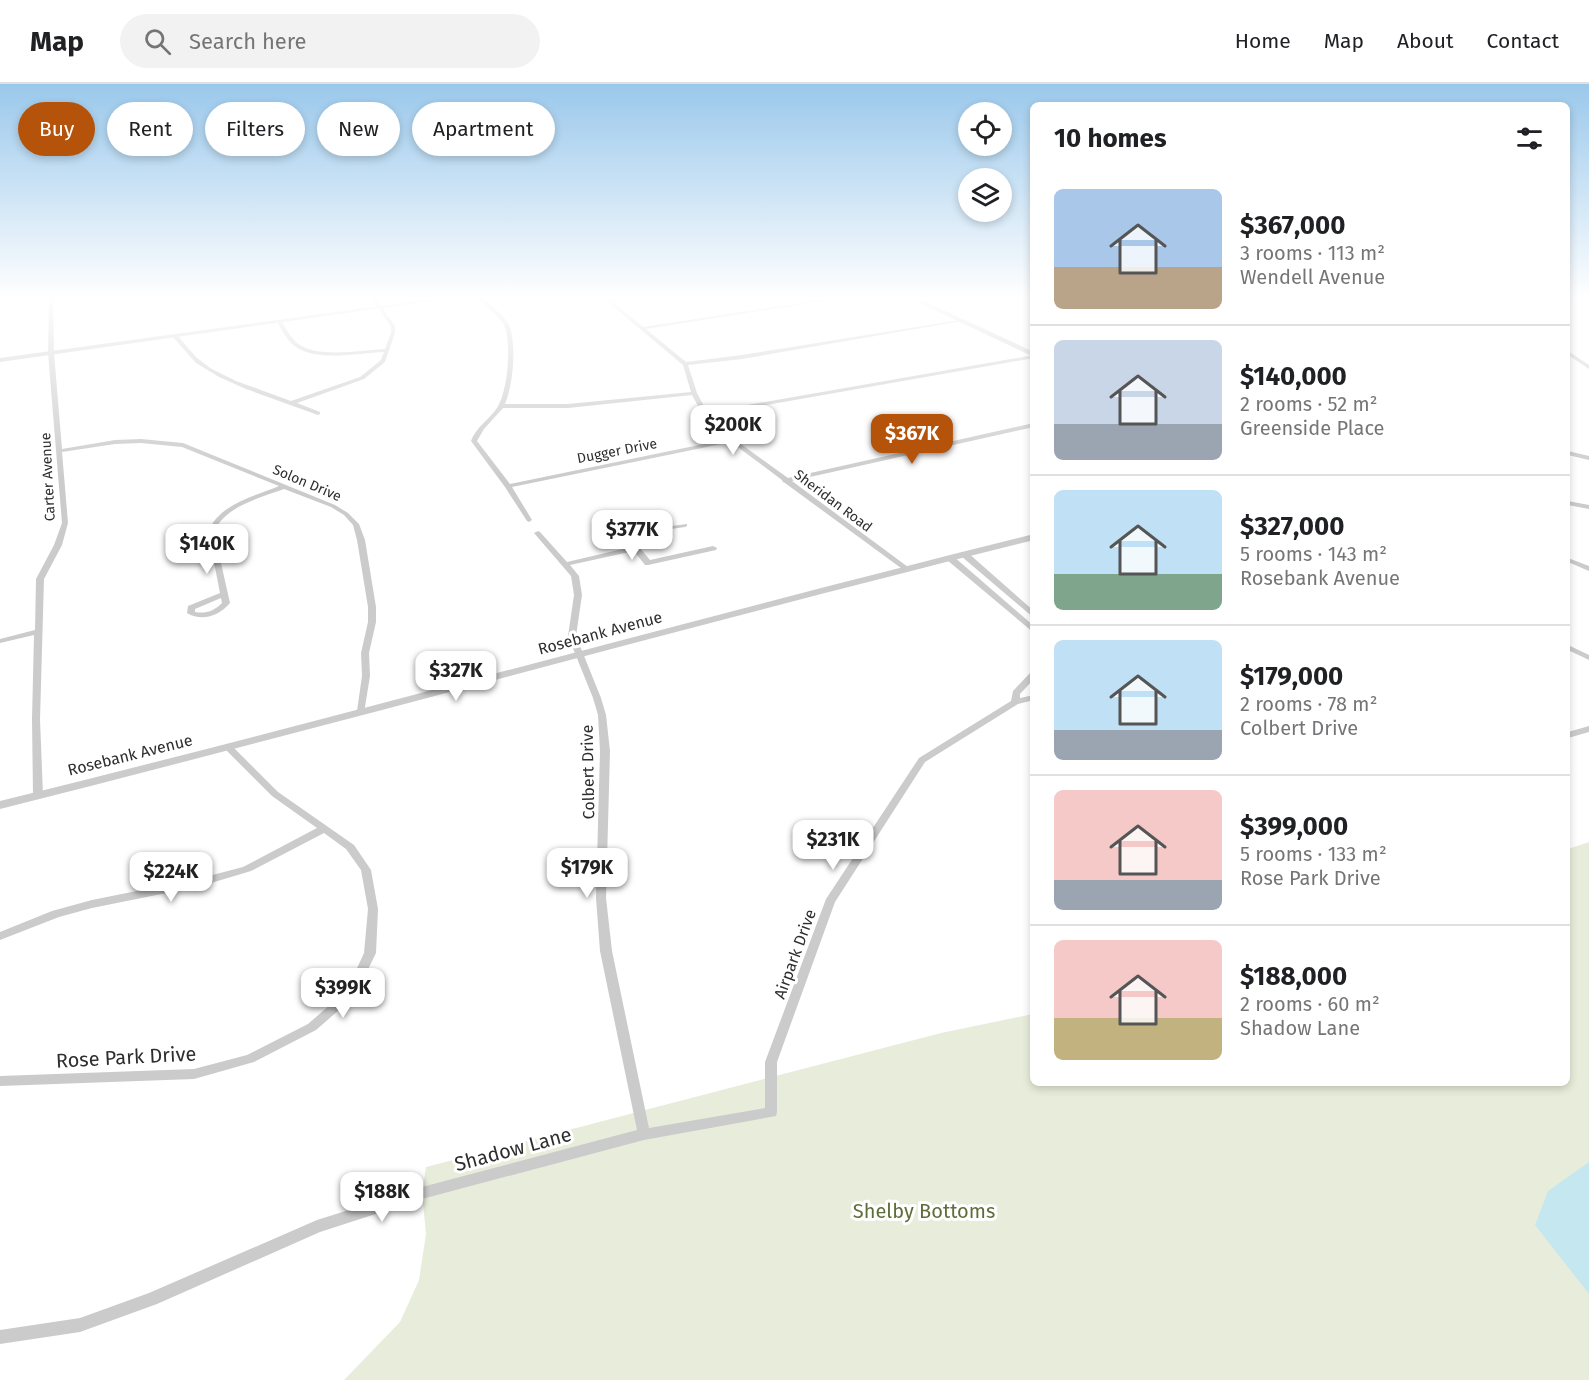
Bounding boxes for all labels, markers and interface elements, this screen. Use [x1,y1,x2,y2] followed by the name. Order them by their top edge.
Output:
[120,14,540,68] search box
[30,25,84,58] text: Map
[141,25,174,58] icon: search
[189,28,307,55] text: Search here
[1235,28,1291,54] text: Home
[1324,28,1364,54] text: Map
[1397,28,1454,54] text: About
[1487,28,1559,54] text: Contact
[18,102,95,156] chip: Buy
[107,102,193,156] chip: Rent
[205,102,305,156] chip: Filters
[317,102,400,156] chip: New
[412,102,555,156] chip: Apartment
[958,102,1012,222] map controls
[958,102,1012,156] button: locate
[1513,122,1546,155] icon: filters
[1054,123,1167,154] text: 10 homes
[958,168,1012,222] button: layers
[1240,210,1345,241] text: $367,000
[1102,213,1174,285] icon: home
[1240,241,1385,265] text: 3 rooms · 113 m²
[1240,265,1385,289] text: Wendell Avenue
[1240,361,1347,392] text: $140,000
[1102,364,1174,436] icon: home
[1240,392,1378,416] text: 2 rooms · 52 m²
[691,405,775,456] pin: $200K
[704,412,762,436] text: $200K
[870,414,954,465] pin: $367K
[1240,416,1385,440] text: Greenside Place
[885,421,939,445] text: $367K
[37,432,59,522] street label: Carter Avenue
[576,435,658,467] street label: Dugger Drive
[270,461,344,505] street label: Solon Drive
[791,466,875,536] street label: Sheridan Road
[590,510,674,561] pin: $377K
[1240,511,1344,542] text: $327,000
[1102,514,1174,586] icon: home
[606,517,658,541] text: $377K
[165,524,249,575] pin: $140K
[179,531,235,555] text: $140K
[1240,542,1387,566] text: 5 rooms · 143 m²
[1240,566,1400,590] text: Rosebank Avenue
[536,607,664,659] street label: Rosebank Avenue
[414,651,498,702] pin: $327K
[429,658,483,682] text: $327K
[1240,661,1343,692] text: $179,000
[1102,664,1174,736] icon: home
[1240,692,1377,716] text: 2 rooms · 78 m²
[1240,716,1358,740] text: Colbert Drive
[578,725,598,819] street label: Colbert Drive
[66,730,194,780] street label: Rosebank Avenue
[1240,811,1348,842] text: $399,000
[1102,814,1174,886] icon: home
[791,820,875,871] pin: $231K
[807,827,859,851] text: $231K
[1240,842,1387,866] text: 5 rooms · 133 m²
[545,848,629,899] pin: $179K
[129,852,213,903] pin: $224K
[561,855,613,879] text: $179K
[144,859,198,883] text: $224K
[1240,866,1381,890] text: Rose Park Drive
[770,907,820,1001] street label: Airpark Drive
[1240,961,1347,992] text: $188,000
[1102,964,1174,1036] icon: home
[301,968,385,1019] pin: $399K
[315,975,371,999] text: $399K
[1240,992,1380,1016] text: 2 rooms · 60 m²
[1240,1016,1360,1040] text: Shadow Lane
[55,1041,197,1073] street label: Rose Park Drive
[452,1122,574,1176] street label: Shadow Lane
[340,1172,424,1223] pin: $188K
[354,1179,410,1203] text: $188K
[853,1199,995,1223] park label: Shelby Bottoms

